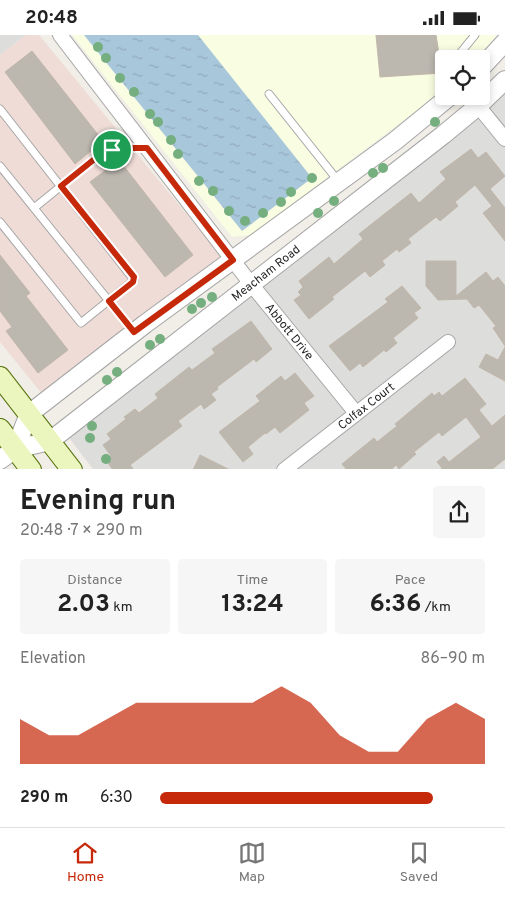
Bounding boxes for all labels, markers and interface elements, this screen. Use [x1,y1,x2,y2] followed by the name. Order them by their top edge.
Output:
[25,6,78,30] text: 20:48
[435,50,490,105] map controls
[435,50,490,105] button: locate
[91,129,133,171] pin
[98,136,126,164] icon: arrive
[229,242,304,305] street label: Meacham Road
[261,300,317,364] street label: Abbott Drive
[335,380,398,434] street label: Colfax Court
[20,484,176,520] text: Evening run
[433,486,485,538] button: share
[20,521,143,541] text: 20:48 · 7 × 290 m
[67,572,122,589] text: Distance
[237,572,268,589] text: Time
[395,572,426,589] text: Pace
[57,589,110,621] text: 2.03
[221,589,284,621] text: 13:24
[370,589,421,621] text: 6:36
[110,599,133,616] text: km
[421,599,451,616] text: /km
[20,649,86,669] text: Elevation
[421,649,485,669] text: 86–90 m
[20,788,68,808] text: 290 m
[100,788,133,808] text: 6:30
[67,839,104,886] tab: Home
[238,839,266,886] tab: Map
[400,839,438,886] tab: Saved

